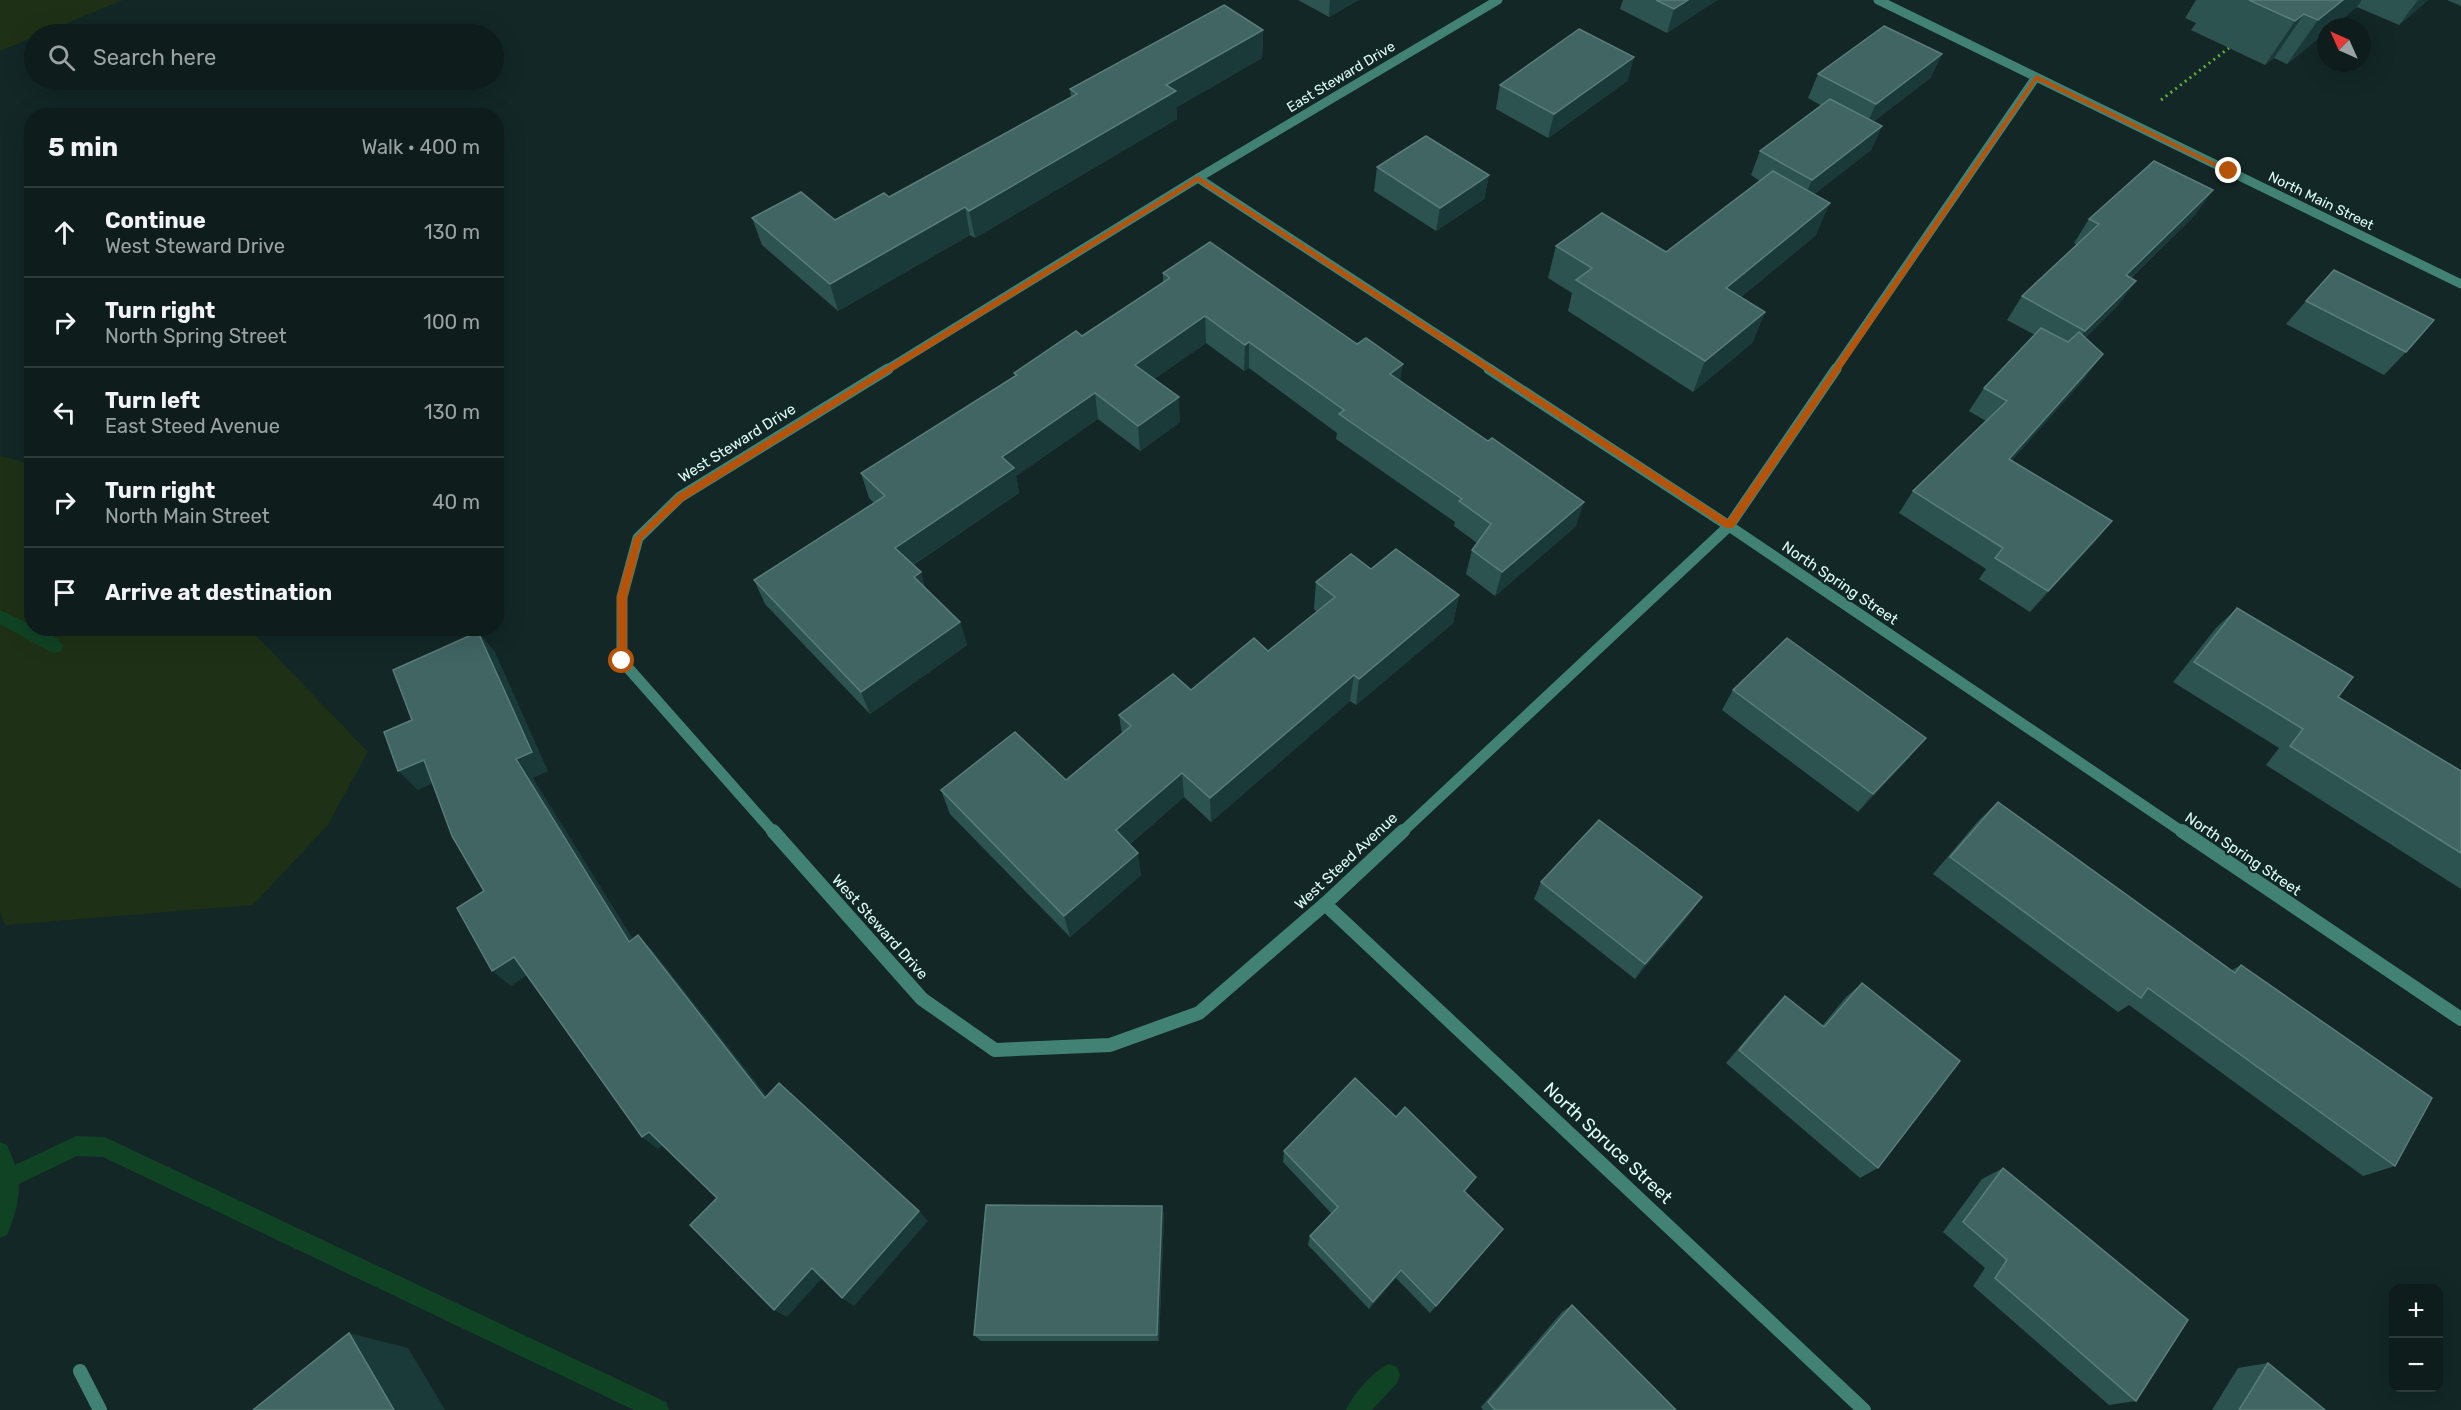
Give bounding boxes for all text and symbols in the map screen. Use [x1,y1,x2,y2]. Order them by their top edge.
north arrow [2317,18,2371,72]
search box [24,24,504,90]
street label: East Steward Drive [1284,38,1398,116]
icon: search [45,41,78,74]
text: Search here [93,44,216,71]
text: 5 min [48,132,118,163]
text: Walk · 400 m [361,135,480,159]
route end [2215,157,2241,183]
street label: North Main Street [2266,168,2377,234]
text: Continue [105,207,206,234]
icon: ahead [48,216,81,249]
text: 130 m [424,220,480,244]
text: West Steward Drive [105,234,285,258]
text: Turn right [105,297,215,324]
icon: right [48,306,81,339]
text: 100 m [423,310,480,334]
text: North Spring Street [105,324,286,348]
text: Turn left [105,387,200,414]
icon: left [48,396,81,429]
text: 130 m [424,400,480,424]
street label: West Steward Drive [675,400,799,486]
text: East Steed Avenue [105,414,280,438]
text: Turn right [105,477,215,504]
icon: right [48,486,81,519]
text: 40 m [432,490,480,514]
text: North Main Street [105,504,269,528]
street label: North Spring Street [1779,537,1902,629]
icon: arrive [48,576,81,609]
text: Arrive at destination [105,579,332,606]
route start [608,647,634,673]
street label: North Spring Street [2182,808,2305,900]
street label: West Steed Avenue [1291,809,1401,913]
street label: West Steward Drive [828,871,932,983]
street label: North Spruce Street [1539,1078,1677,1208]
map controls [2389,1284,2443,1392]
button: + [2389,1284,2443,1338]
button: − [2389,1338,2443,1392]

